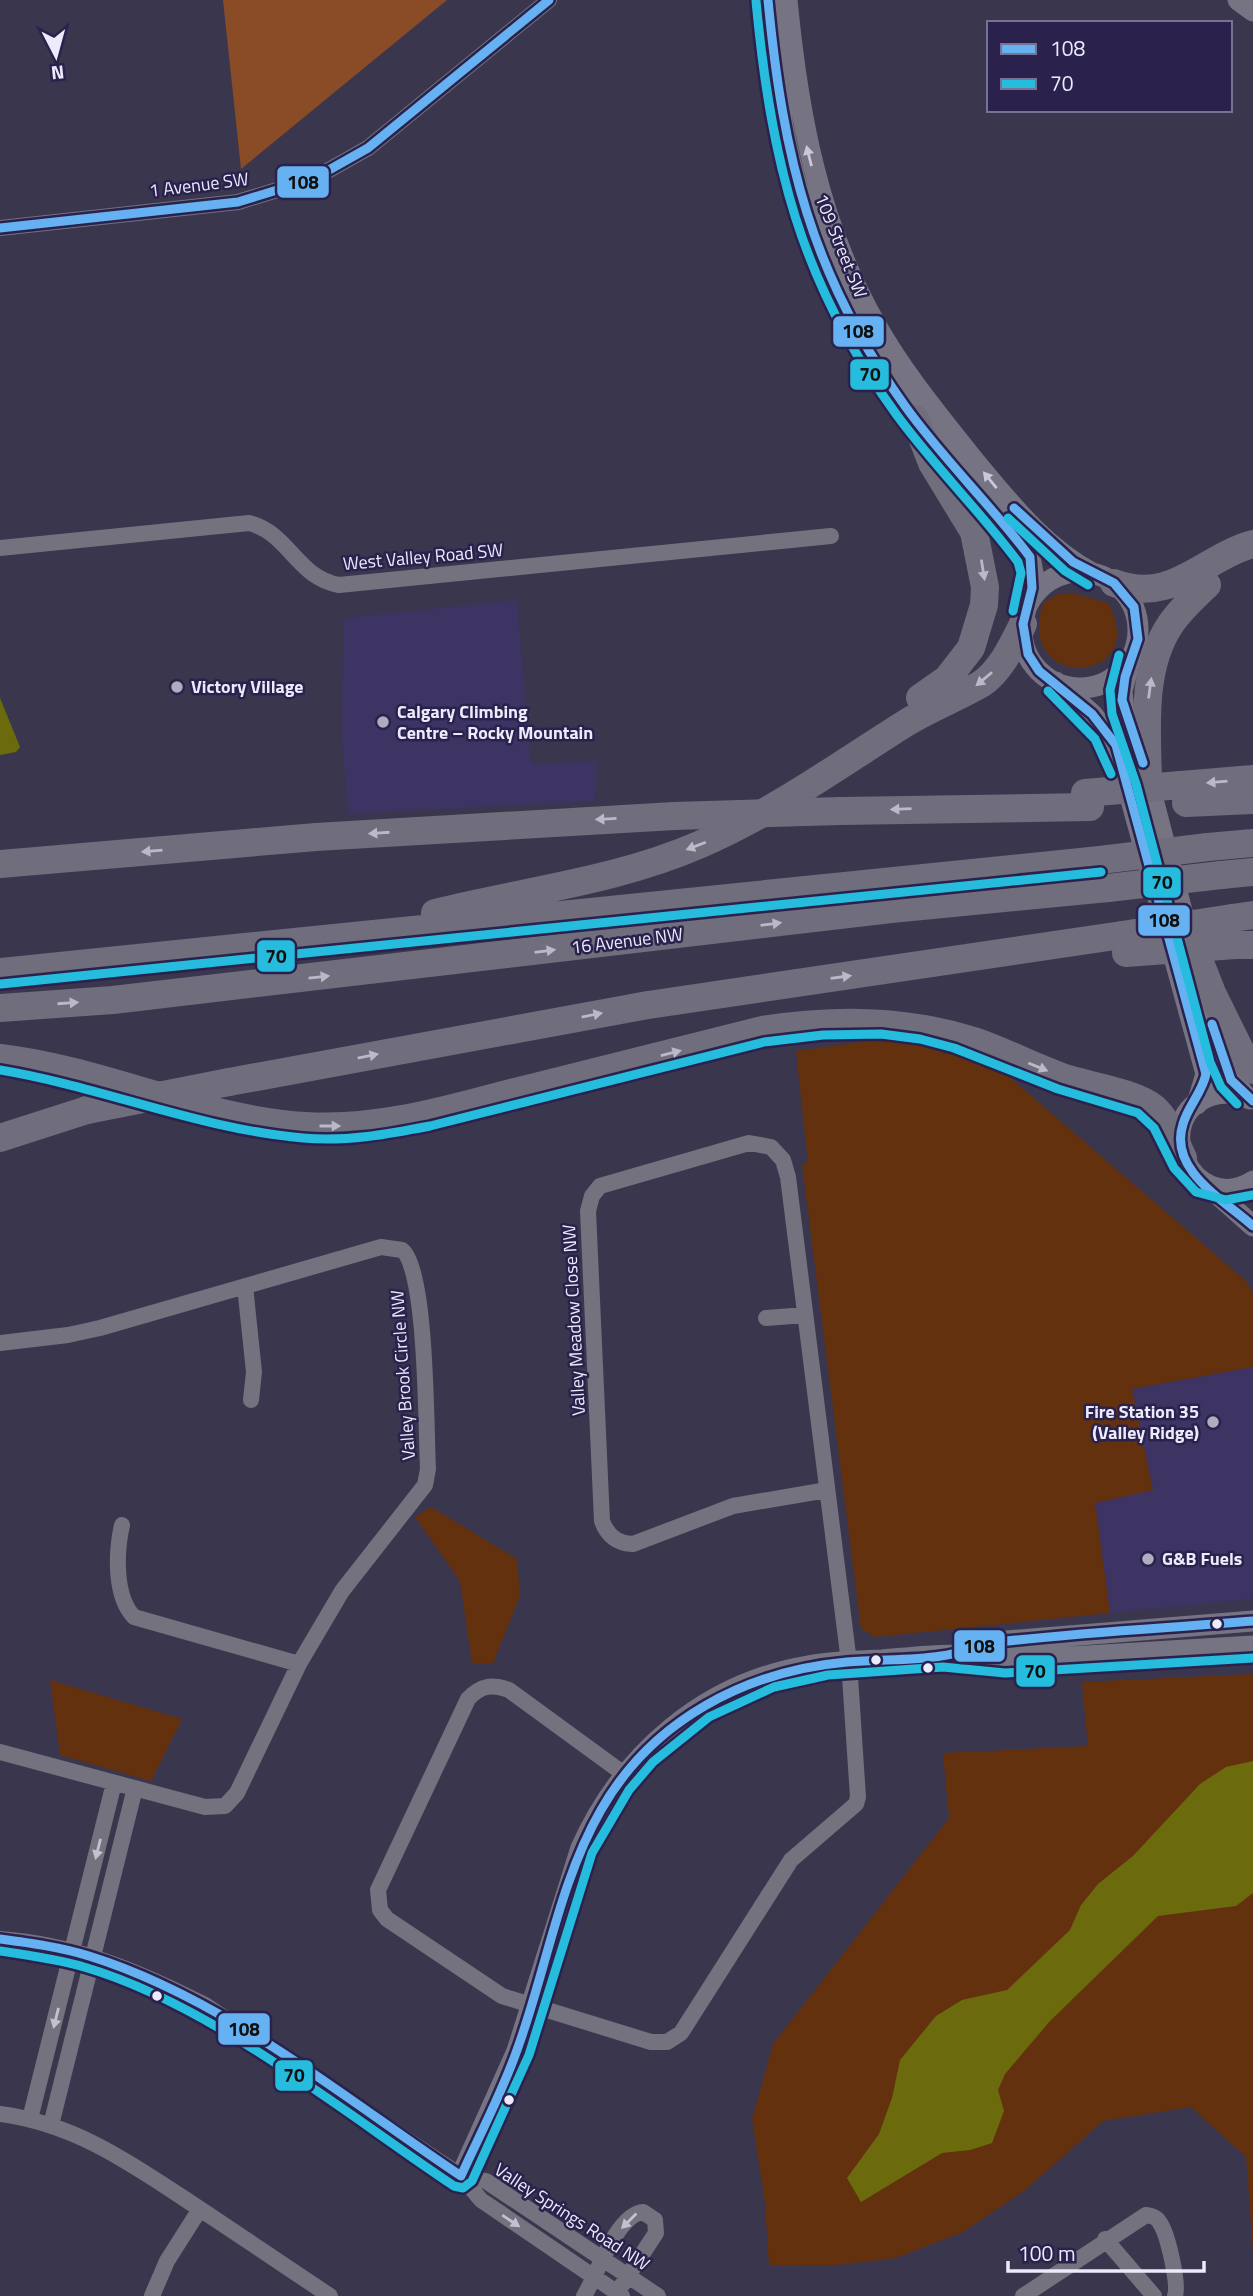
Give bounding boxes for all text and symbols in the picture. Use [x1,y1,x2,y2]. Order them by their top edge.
north arrow [21,21,91,91]
legend [987,21,1232,112]
text: 108 [1050,32,1086,64]
text: N [50,58,66,89]
text: 70 [1050,67,1074,99]
one-way arrow [803,145,814,167]
street label: 1 Avenue SW [148,165,250,204]
line badge: 108 [276,165,330,199]
text: 108 [287,167,319,196]
street label: 109 Street SW [808,190,875,302]
line badge: 108 [832,315,885,348]
text: 108 [842,316,874,345]
line badge: 70 [849,358,890,391]
text: 70 [859,359,881,388]
one-way arrow [983,471,998,488]
street label: West Valley Road SW [342,536,504,577]
one-way arrow [978,559,989,581]
one-way arrow [975,671,993,686]
place label: Victory Village [191,673,304,700]
one-way arrow [1145,677,1156,699]
marker: Victory Village [169,679,185,695]
place label: Calgary Climbing Centre – Rocky Mountain [397,698,593,746]
marker: Calgary Climbing Centre – Rocky Mountain [375,714,391,730]
one-way arrow [1206,777,1228,788]
one-way arrow [889,803,911,815]
one-way arrow [595,814,617,825]
one-way arrow [368,828,390,839]
one-way arrow [686,840,707,851]
one-way arrow [141,846,163,857]
line badge: 70 [1142,866,1182,899]
text: 70 [1151,867,1173,896]
line badge: 108 [1137,904,1191,937]
text: 108 [1148,905,1180,934]
one-way arrow [760,918,782,929]
street label: 16 Avenue NW [569,920,684,961]
line badge: 70 [256,939,296,973]
text: 70 [265,941,287,970]
one-way arrow [534,946,556,957]
one-way arrow [308,971,330,982]
one-way arrow [830,972,852,983]
one-way arrow [57,997,79,1008]
one-way arrow [581,1009,603,1020]
one-way arrow [661,1047,682,1057]
one-way arrow [357,1051,379,1062]
one-way arrow [1028,1062,1049,1073]
one-way arrow [319,1120,341,1132]
street label: Valley Meadow Close NW [555,1224,592,1416]
street label: Valley Brook Circle NW [383,1289,422,1461]
place label: Fire Station 35 (Valley Ridge) [1085,1398,1199,1446]
marker: Fire Station 35 (Valley Ridge) [1205,1414,1221,1430]
place label: G&B Fuels [1162,1545,1242,1572]
marker: G&B Fuels [1140,1551,1156,1567]
unlabelled marker [1210,1617,1224,1631]
line badge: 108 [953,1629,1006,1663]
text: 108 [963,1631,995,1660]
unlabelled marker [869,1653,883,1667]
line badge: 70 [1015,1654,1056,1688]
text: 70 [1024,1656,1046,1685]
unlabelled marker [921,1661,935,1675]
one-way arrow [92,1838,103,1860]
unlabelled marker [150,1989,164,2003]
one-way arrow [50,2007,61,2029]
line badge: 108 [217,2012,271,2046]
text: 108 [228,2014,260,2043]
line badge: 70 [274,2059,314,2092]
text: 70 [283,2060,305,2089]
unlabelled marker [502,2093,516,2107]
street label: Valley Springs Road NW [489,2156,655,2277]
one-way arrow [621,2213,637,2229]
one-way arrow [502,2214,520,2228]
scale bar [1008,2230,1204,2274]
text: 100 m [1018,2237,1075,2269]

